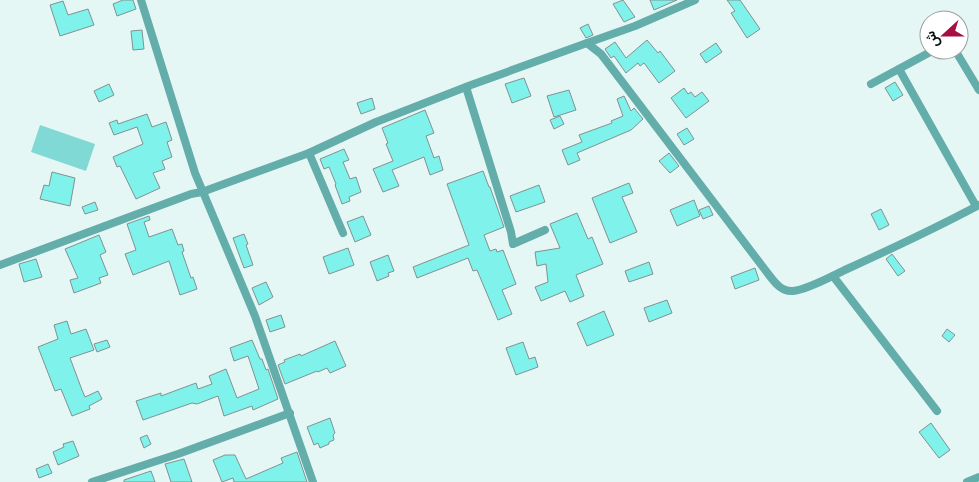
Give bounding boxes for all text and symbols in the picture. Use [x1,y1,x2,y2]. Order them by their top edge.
north arrow [919,10,969,60]
text: ش [919,28,943,51]

